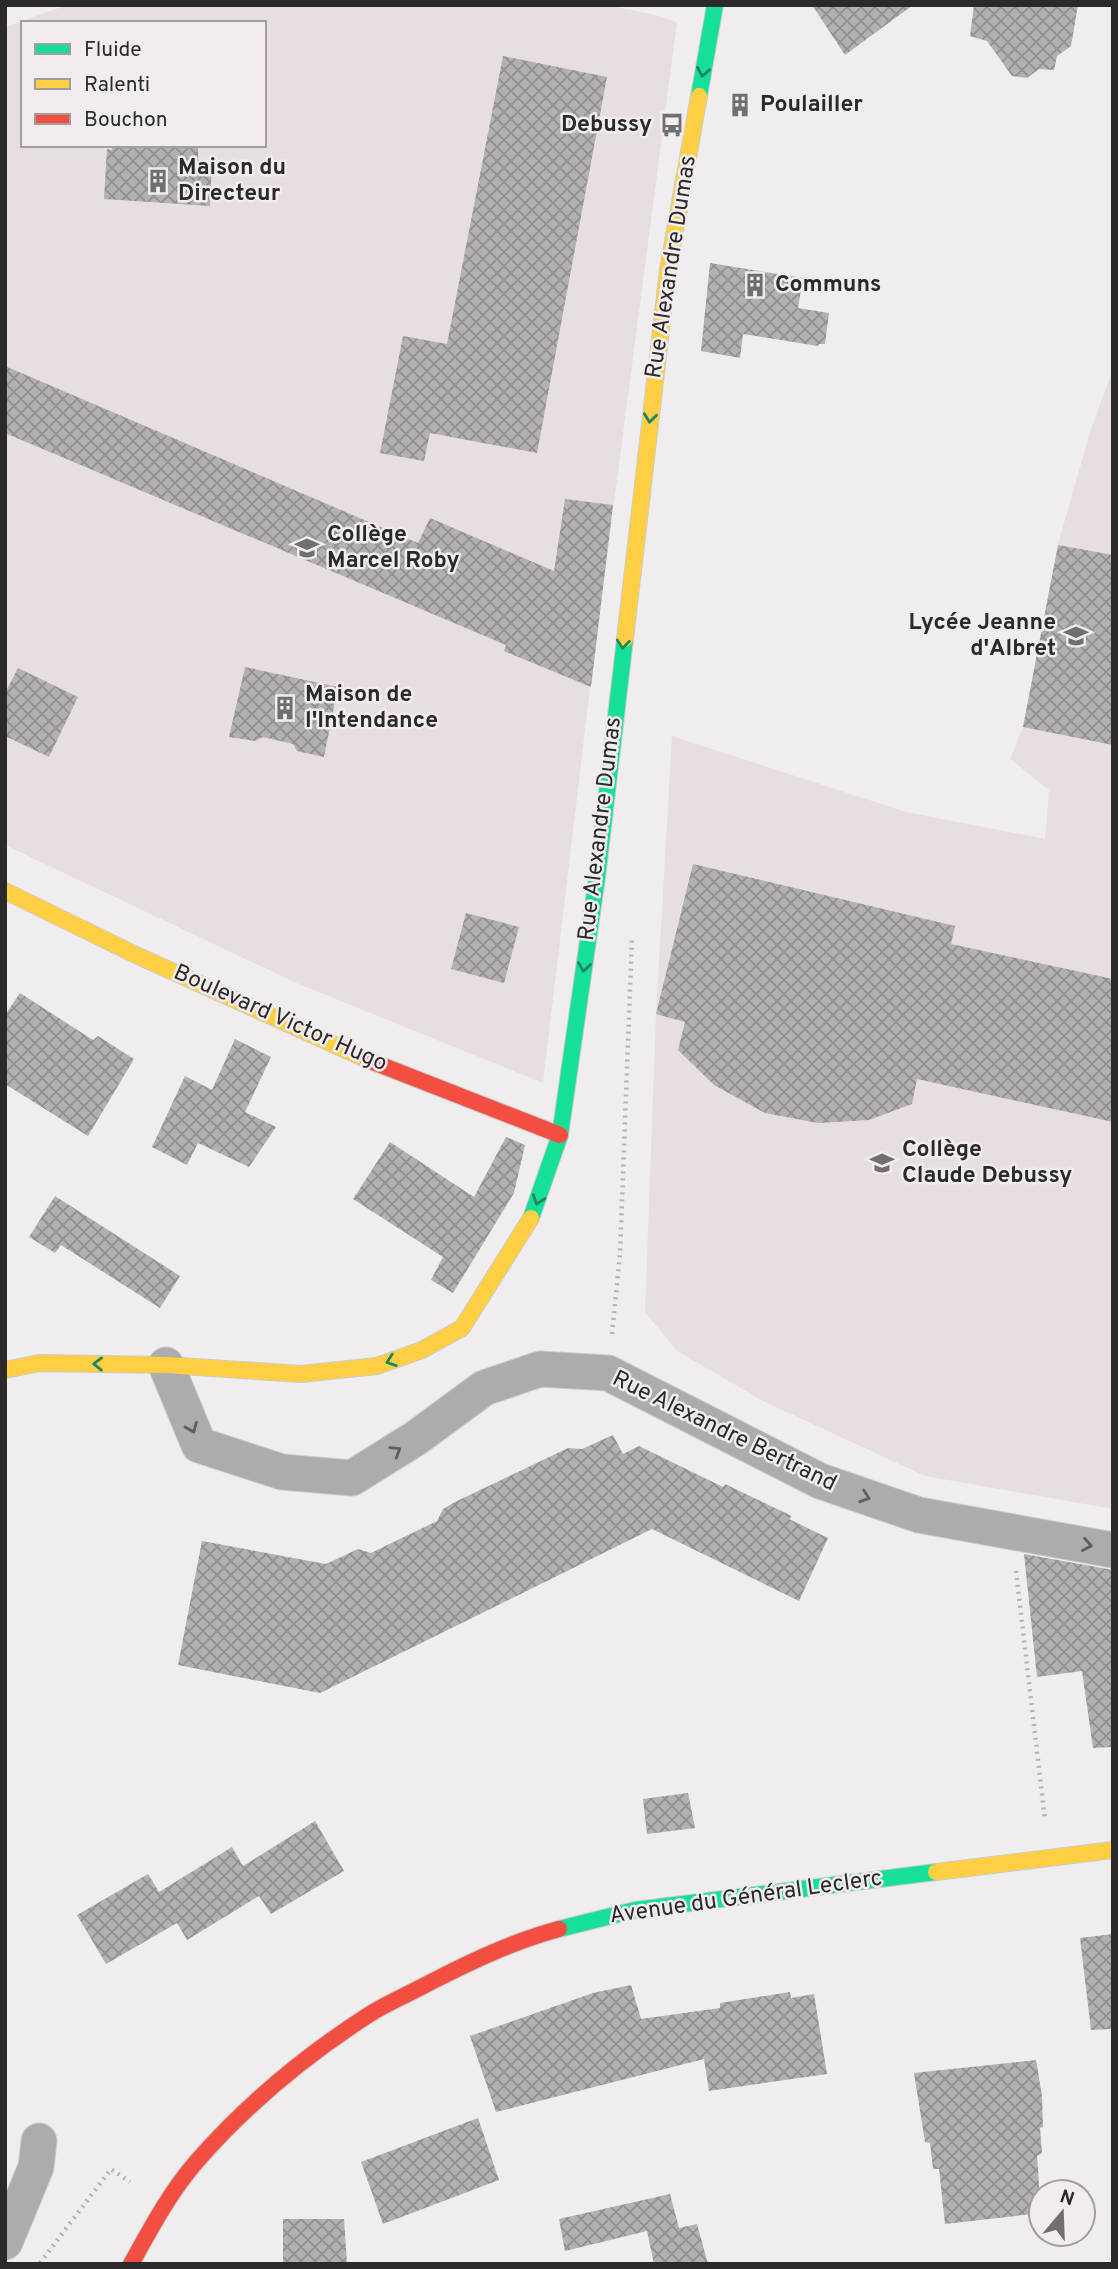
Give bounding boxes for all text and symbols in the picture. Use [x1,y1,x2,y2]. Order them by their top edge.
legend [21,21,266,147]
text: Fluide [84,37,142,64]
one-way arrow [696,67,711,78]
text: Ralenti [84,72,150,99]
building icon: Poulailler [726,91,754,119]
place label: Poulailler [760,91,863,120]
text: Bouchon [84,107,167,134]
place label: Debussy [561,111,652,140]
bus stop icon: Debussy [658,111,686,139]
street label: Rue Alexandre Dumas [640,153,704,381]
place label: Maison du Directeur [178,154,286,209]
building icon: Maison du Directeur [144,167,172,195]
building icon: Communs [741,271,769,299]
place label: Communs [775,271,881,300]
one-way arrow [642,412,657,424]
place label: Collège Marcel Roby [327,521,459,576]
school or university icon: Collège Marcel Roby [293,534,321,562]
place label: Lycée Jeanne d'Albret [909,609,1056,664]
school or university icon: Lycée Jeanne d'Albret [1062,622,1090,650]
one-way arrow [616,639,631,650]
place label: Maison de l'Intendance [305,681,438,736]
building icon: Maison de l'Intendance [271,694,299,722]
street label: Rue Alexandre Dumas [573,715,629,943]
street label: Boulevard Victor Hugo [169,959,391,1079]
one-way arrow [577,961,592,973]
place label: Collège Claude Debussy [902,1136,1072,1191]
school or university icon: Collège Claude Debussy [868,1149,896,1177]
one-way arrow [532,1193,546,1206]
one-way arrow [386,1353,398,1367]
one-way arrow [92,1356,102,1372]
street label: Rue Alexandre Bertrand [607,1365,841,1499]
one-way arrow [183,1421,197,1433]
one-way arrow [388,1446,401,1459]
one-way arrow [858,1489,871,1503]
one-way arrow [1081,1537,1093,1552]
street label: Avenue du Général Leclerc [608,1864,884,1932]
north arrow [1027,2178,1097,2248]
text: N [1057,2185,1077,2212]

